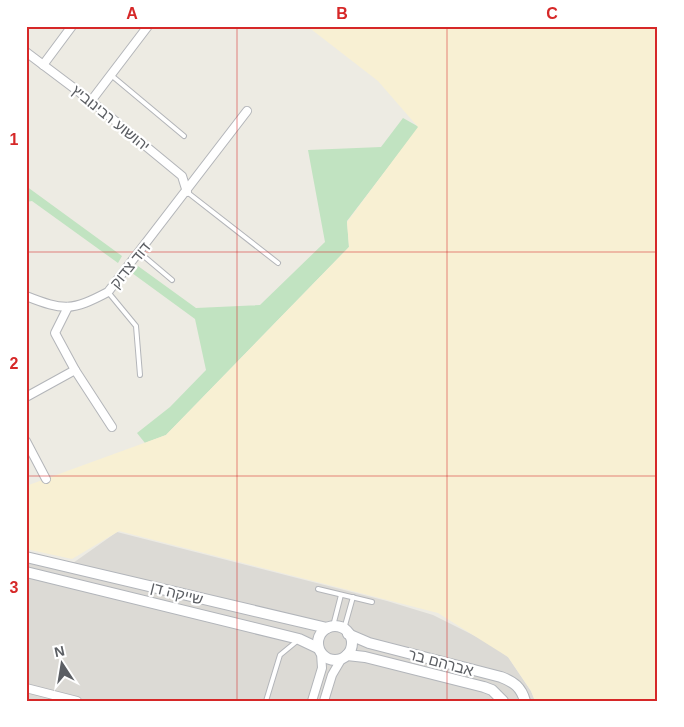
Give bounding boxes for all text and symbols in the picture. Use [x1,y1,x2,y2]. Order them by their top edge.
text: A [126,5,138,22]
text: B [336,5,348,22]
text: C [546,5,558,22]
street label: יהושוע רבינוביץ [69,81,153,155]
text: 1 [10,131,19,148]
street label: דוד צדוק [106,239,154,291]
text: 2 [10,355,19,372]
street label: שייקה דן [149,578,205,608]
text: 3 [10,579,19,596]
north arrow [38,640,88,690]
text: N [53,642,66,660]
street label: אברהם בר [407,645,476,679]

